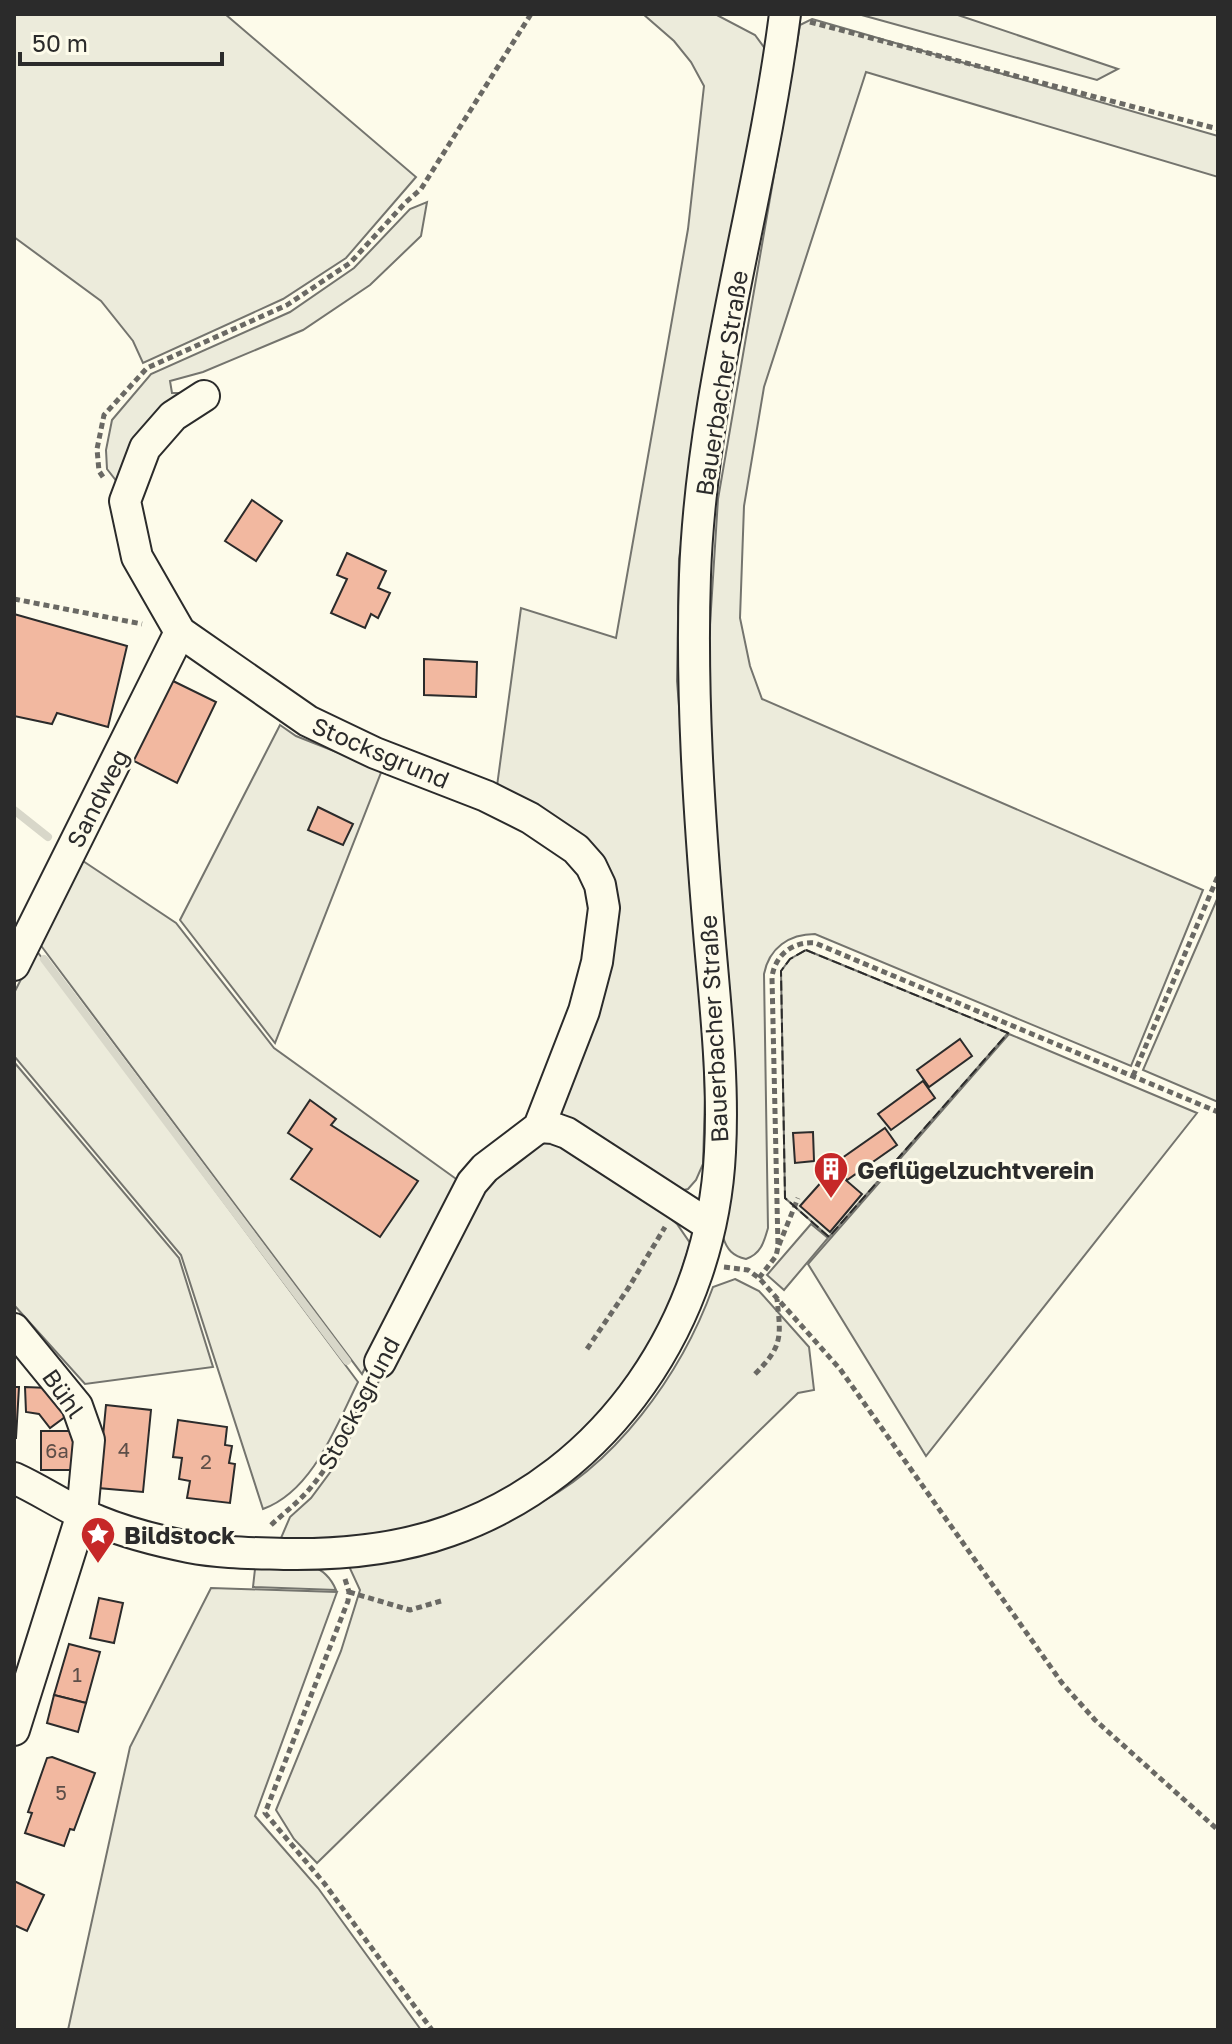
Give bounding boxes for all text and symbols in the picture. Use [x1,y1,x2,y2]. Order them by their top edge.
scale bar [20,16,222,66]
text: 50 m [32,28,88,57]
street label: Bauerbacher Straße [689,268,753,498]
street label: Stocksgrund [308,710,454,794]
street label: Sandweg [60,744,134,852]
street label: Bauerbacher Straße [693,914,733,1144]
building icon: Geflügelzuchtverein [812,1150,850,1200]
place label: Geflügelzuchtverein [857,1155,1094,1184]
street label: Stocksgrund [311,1332,405,1474]
street label: Bühl [37,1363,91,1423]
house number: 4 [118,1437,130,1461]
house number: 6a [45,1438,69,1462]
house number: 2 [200,1449,212,1473]
place icon: Bildstock [79,1515,117,1565]
place label: Bildstock [124,1520,235,1549]
house number: 1 [72,1662,82,1686]
house number: 5 [55,1780,67,1804]

